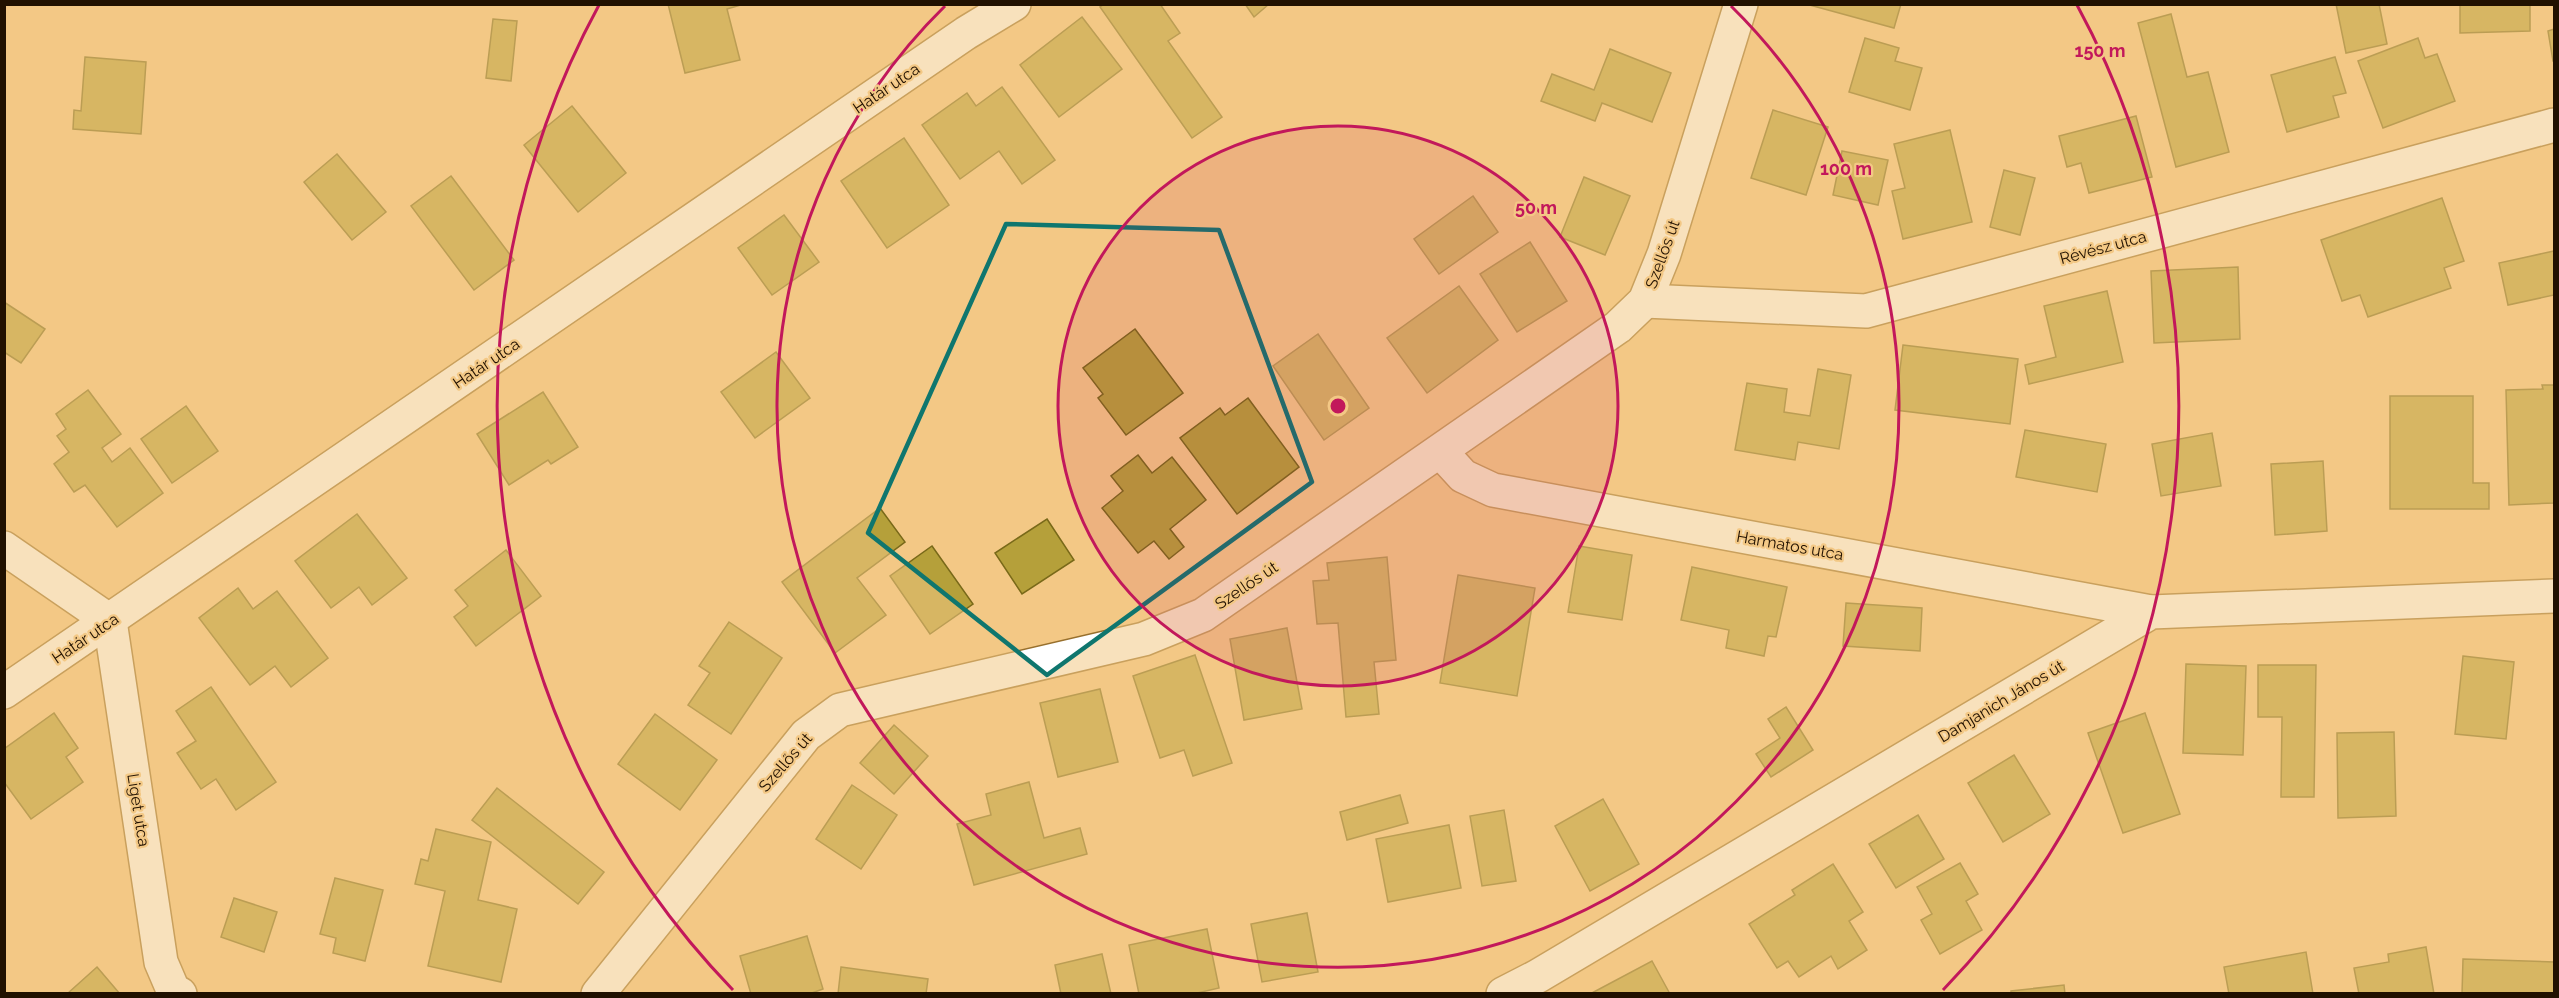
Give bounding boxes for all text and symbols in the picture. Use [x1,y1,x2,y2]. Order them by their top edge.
text: 150 m [2075,40,2126,61]
street label: Határ utca [849,59,923,118]
text: 100 m [1820,158,1872,179]
text: 50 m [1515,197,1557,218]
street label: Szellős út [1641,217,1684,291]
street label: Révész utca [2058,227,2149,268]
street label: Határ utca [449,334,523,393]
centre of rings [1328,396,1348,416]
street label: Harmatos utca [1735,527,1845,564]
street label: Szellős út [1211,557,1282,613]
street label: Határ utca [48,609,122,668]
street label: Damjanich János út [1935,656,2068,747]
street label: Szellős út [755,729,816,796]
street label: Liget utca [123,772,154,848]

